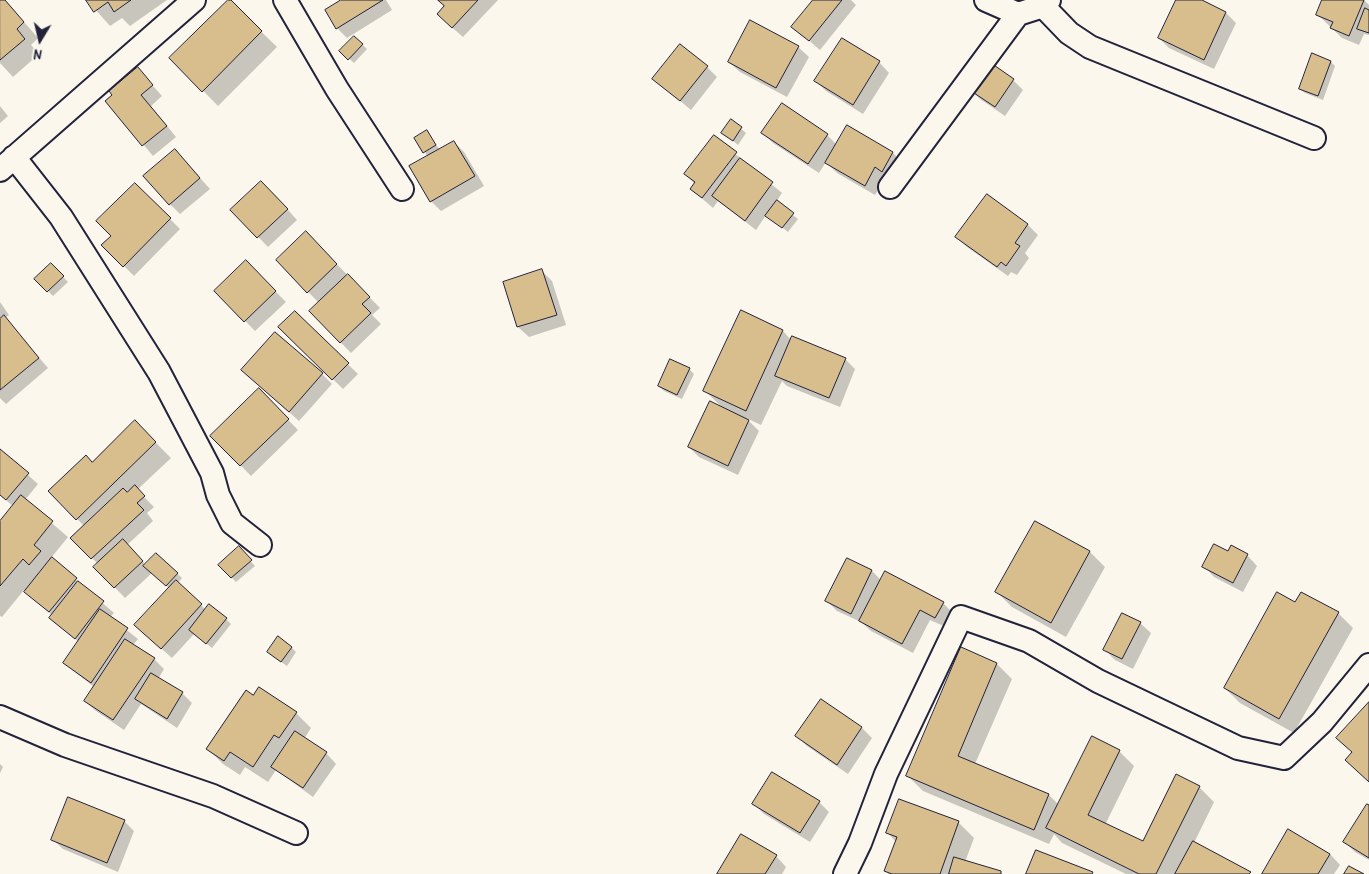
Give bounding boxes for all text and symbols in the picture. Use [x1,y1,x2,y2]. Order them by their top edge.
north arrow [15,15,65,65]
text: N [32,45,43,65]

